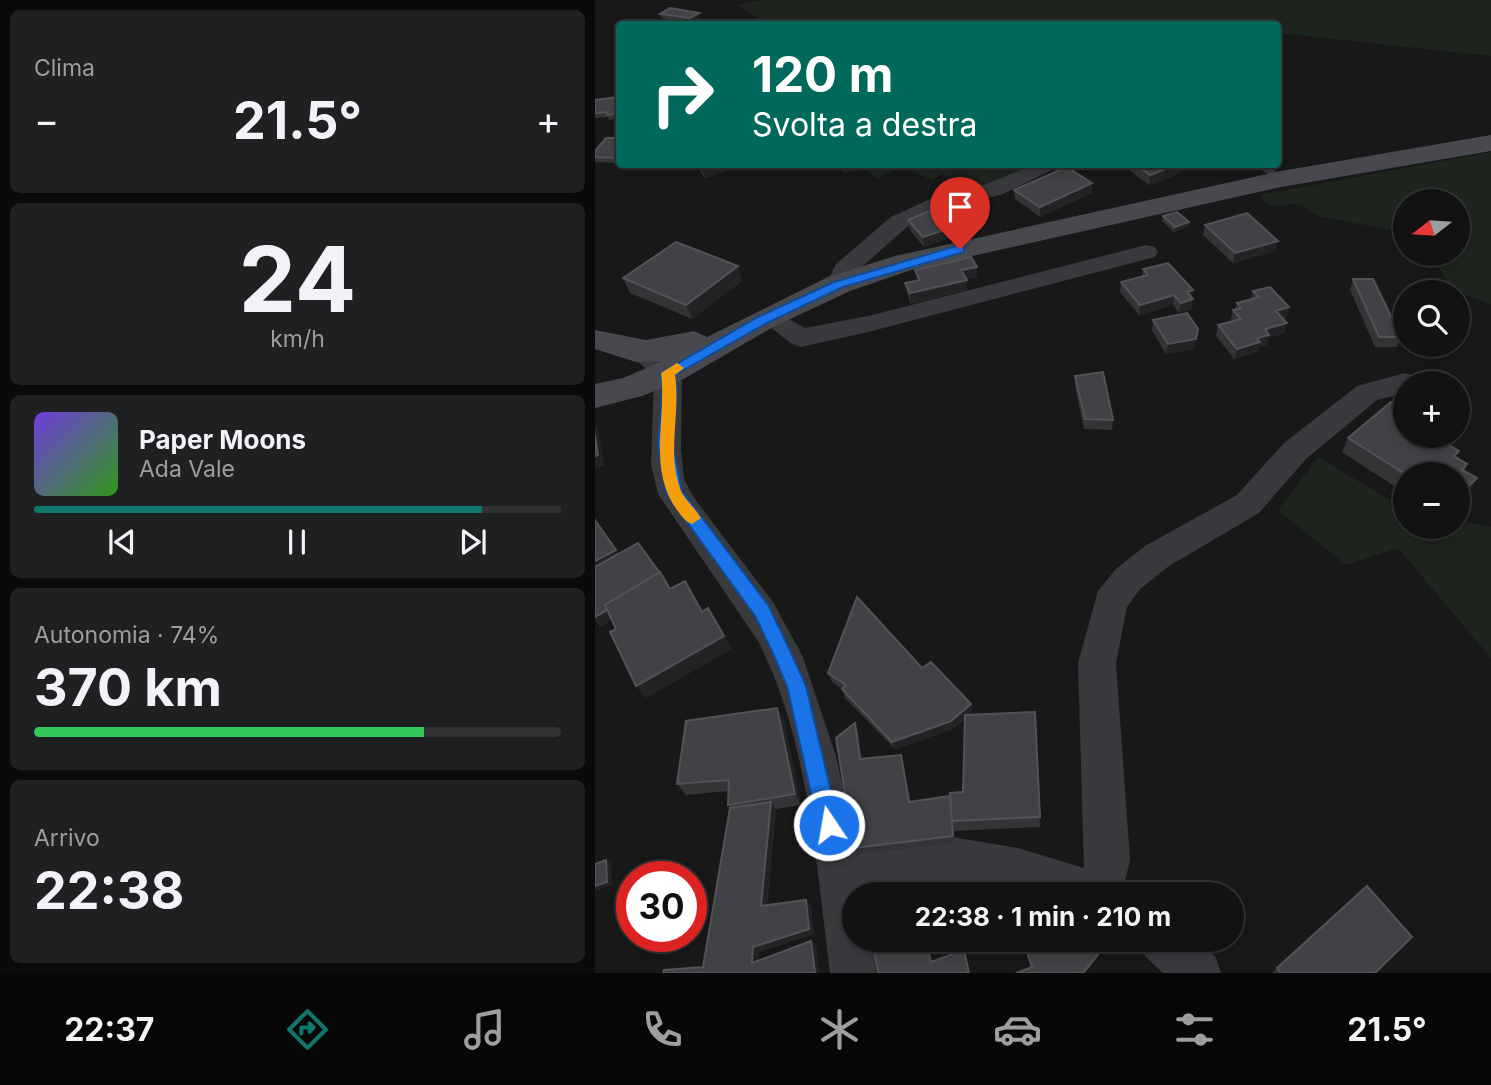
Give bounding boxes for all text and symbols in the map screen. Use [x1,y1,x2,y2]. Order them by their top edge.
text: 120 m [752,45,893,104]
icon: right [637,49,728,140]
text: Clima [34,54,95,82]
text: 21.5° [233,89,362,152]
text: − [34,97,59,143]
text: + [536,97,561,143]
text: Svolta a destra [752,105,977,144]
pin [930,177,990,249]
icon: arrive [941,188,979,226]
north arrow [1393,189,1470,266]
map controls [1393,189,1470,539]
text: 24 [239,224,356,334]
button: search [1393,280,1470,357]
text: km/h [270,325,325,353]
button: + [1393,371,1470,448]
text: Paper Moons [139,424,306,455]
text: Ada Vale [139,455,235,483]
button: − [1393,462,1470,539]
icon: previous [103,523,141,561]
icon: pause [278,523,316,561]
icon: next [454,523,492,561]
text: Autonomia · 74% [34,621,219,649]
text: 370 km [34,656,222,719]
position arrow [792,788,866,862]
text: Arrivo [34,824,100,852]
text: 22:38 [34,859,184,922]
speed limit sign: 30 [616,861,707,952]
text: 22:38 · 1 min · 210 m [915,901,1171,932]
icon: directions [283,1005,332,1054]
icon: music [460,1005,509,1054]
icon: phone [638,1005,687,1054]
icon: climate [815,1005,864,1054]
icon: car [993,1005,1042,1054]
icon: filters [1170,1005,1219,1054]
text: 22:37 [64,1010,154,1049]
text: 21.5° [1347,1010,1427,1049]

